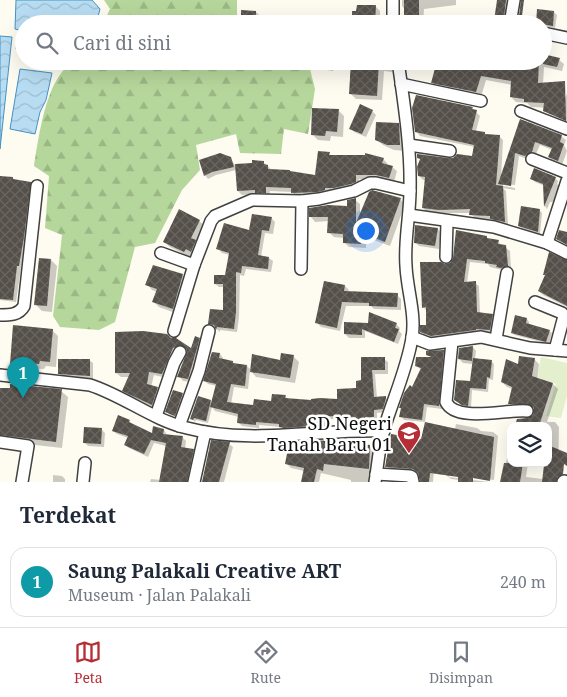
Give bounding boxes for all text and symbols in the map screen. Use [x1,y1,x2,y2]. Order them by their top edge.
search box [15,15,552,70]
icon: search [33,29,61,57]
text: Cari di sini [73,30,171,56]
your location [353,218,379,244]
pin: 1 [7,357,39,398]
place label: SD Negeri Tanah Baru 01 [267,411,392,456]
school or university icon: SD Negeri Tanah Baru 01 [396,420,422,454]
map controls [507,422,552,467]
button: layers [507,422,552,467]
text: Terdekat [20,501,116,529]
text: Saung Palakali Creative ART [68,558,341,584]
text: 1 [32,571,42,593]
text: 240 m [500,571,546,593]
text: Museum · Jalan Palakali [68,584,251,606]
tab: Peta [74,638,103,687]
tab: Rute [251,638,281,687]
tab: Disimpan [429,638,493,687]

